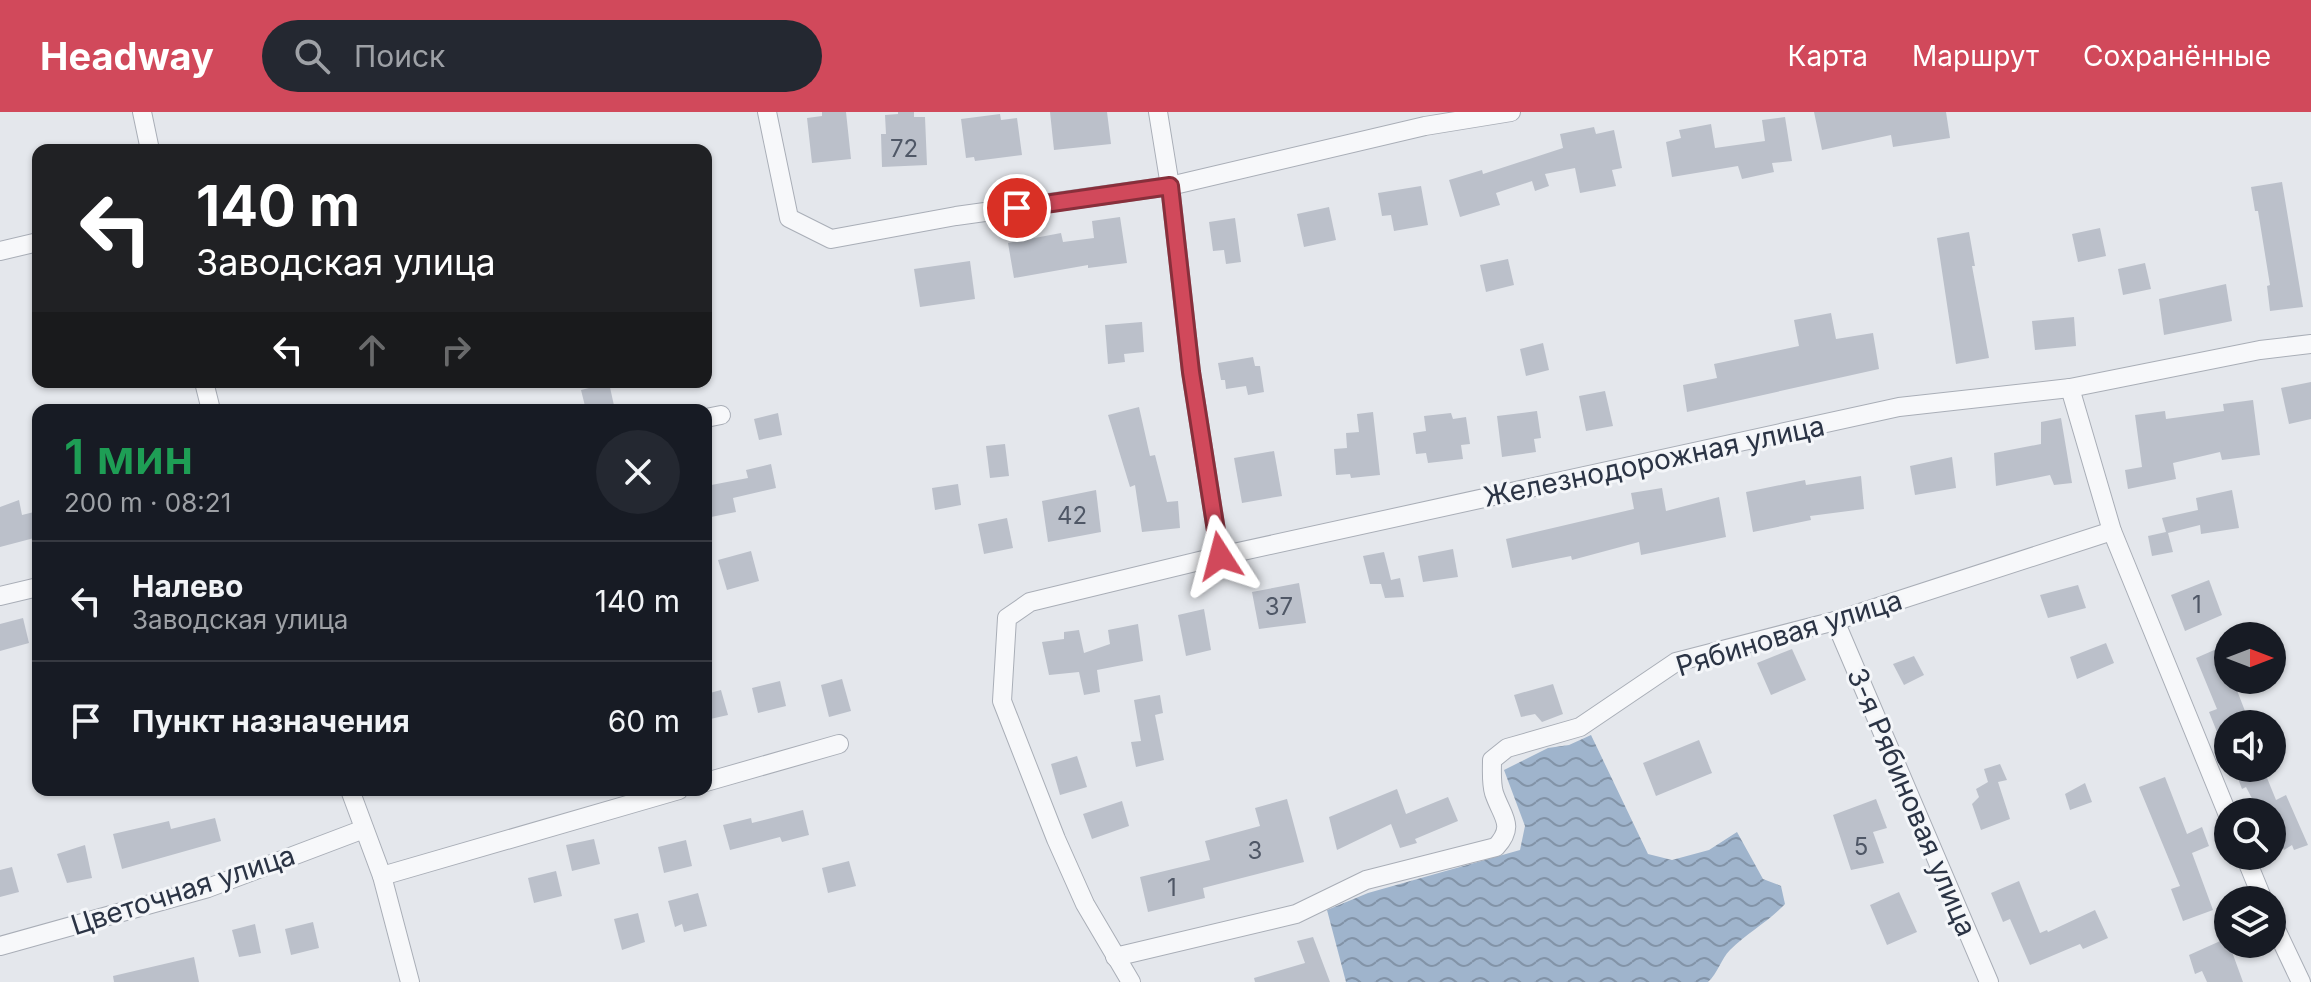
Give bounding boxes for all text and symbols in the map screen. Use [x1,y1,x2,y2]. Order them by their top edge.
search box [262,20,822,92]
text: Headway [40,33,214,79]
icon: search [290,34,334,78]
text: Поиск [354,38,445,74]
text: Карта [1788,39,1868,73]
text: Маршрут [1912,39,2039,73]
text: Сохранённые [2083,39,2271,73]
house number: 72 [890,134,918,163]
text: 140 m [196,172,360,240]
pin [983,174,1051,242]
icon: left [64,176,168,280]
icon: arrive [995,186,1039,230]
text: Заводская улица [196,240,496,284]
icon: left [266,328,310,372]
icon: ahead [350,328,394,372]
icon: right [434,328,478,372]
street label: Железнодорожная улица [1480,408,1828,514]
text: 1 мин [64,427,193,486]
button: close [596,430,680,514]
text: 200 m · 08:21 [64,487,231,518]
house number: 42 [1057,501,1087,530]
position arrow [1178,514,1262,598]
text: Налево [132,568,244,604]
icon: left [64,579,108,623]
street label: Рябиновая улица [1672,582,1906,684]
text: 140 m [595,583,680,619]
house number: 1 [2192,590,2202,619]
house number: 37 [1265,592,1293,621]
text: Заводская улица [132,604,348,635]
north arrow [2214,622,2286,694]
map controls [2214,622,2286,958]
street label: 3-я Рябиновая улица [1840,663,1984,941]
icon: arrive [64,699,108,743]
text: Пункт назначения [132,703,410,739]
text: 60 m [608,703,680,739]
button: sound [2214,710,2286,782]
button: search [2214,798,2286,870]
house number: 5 [1854,832,1868,861]
house number: 3 [1248,836,1262,865]
street label: Цветочная улица [67,838,299,942]
house number: 1 [1167,873,1177,902]
button: layers [2214,886,2286,958]

